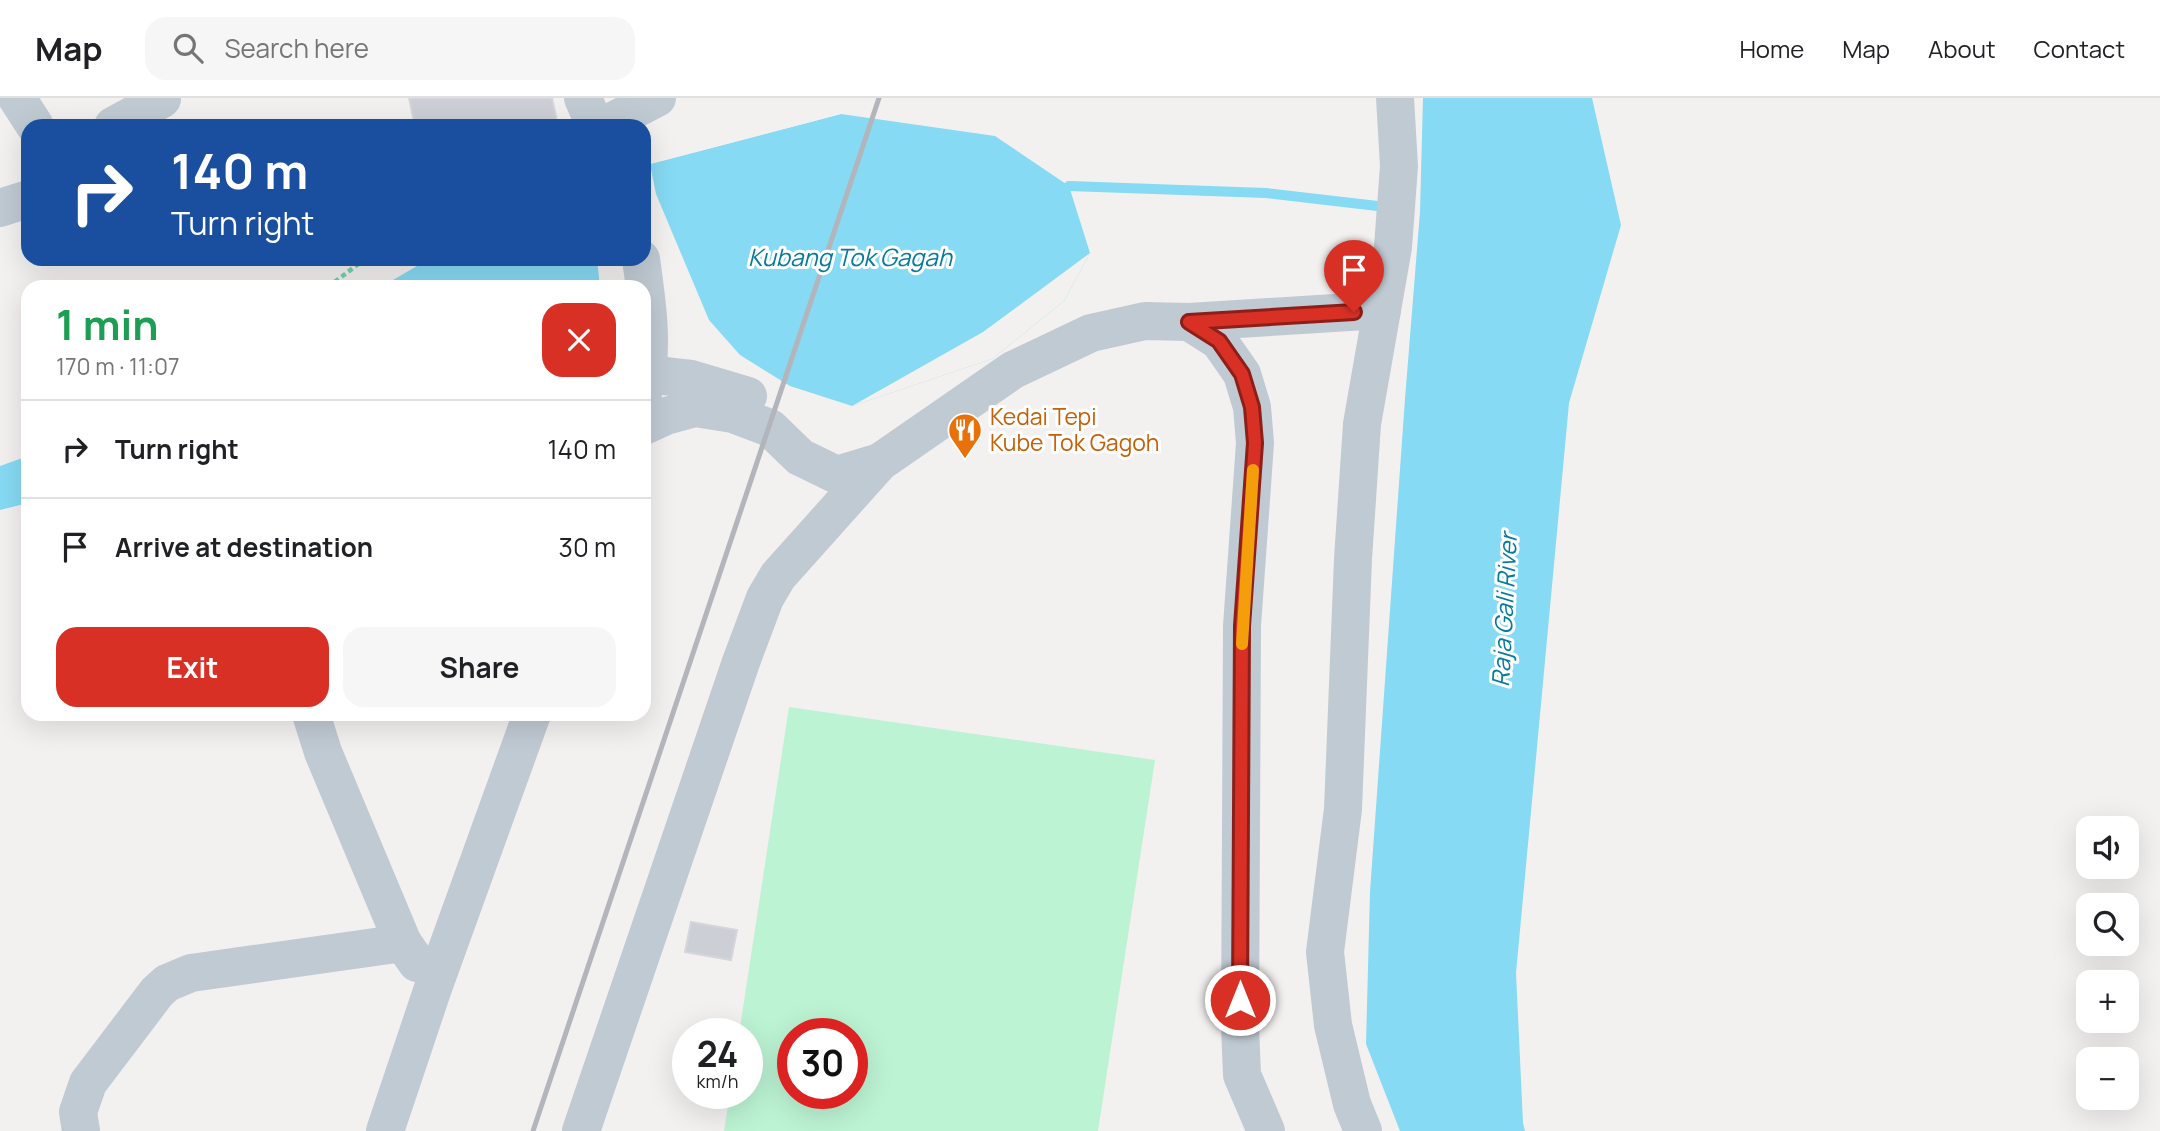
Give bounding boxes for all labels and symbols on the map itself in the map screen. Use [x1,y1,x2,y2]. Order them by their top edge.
water label: Kubang Tok Gagah [748,240,953,273]
pin [1324,240,1384,312]
place label: Kedai Tepi Kube Tok Gagoh [990,400,1160,458]
restaurant icon: Kedai Tepi Kube Tok Gagoh [946,411,984,460]
water label: Raja Gali River [1483,529,1524,688]
position arrow [1203,963,1277,1037]
speed limit sign: 30 [777,1018,868,1109]

